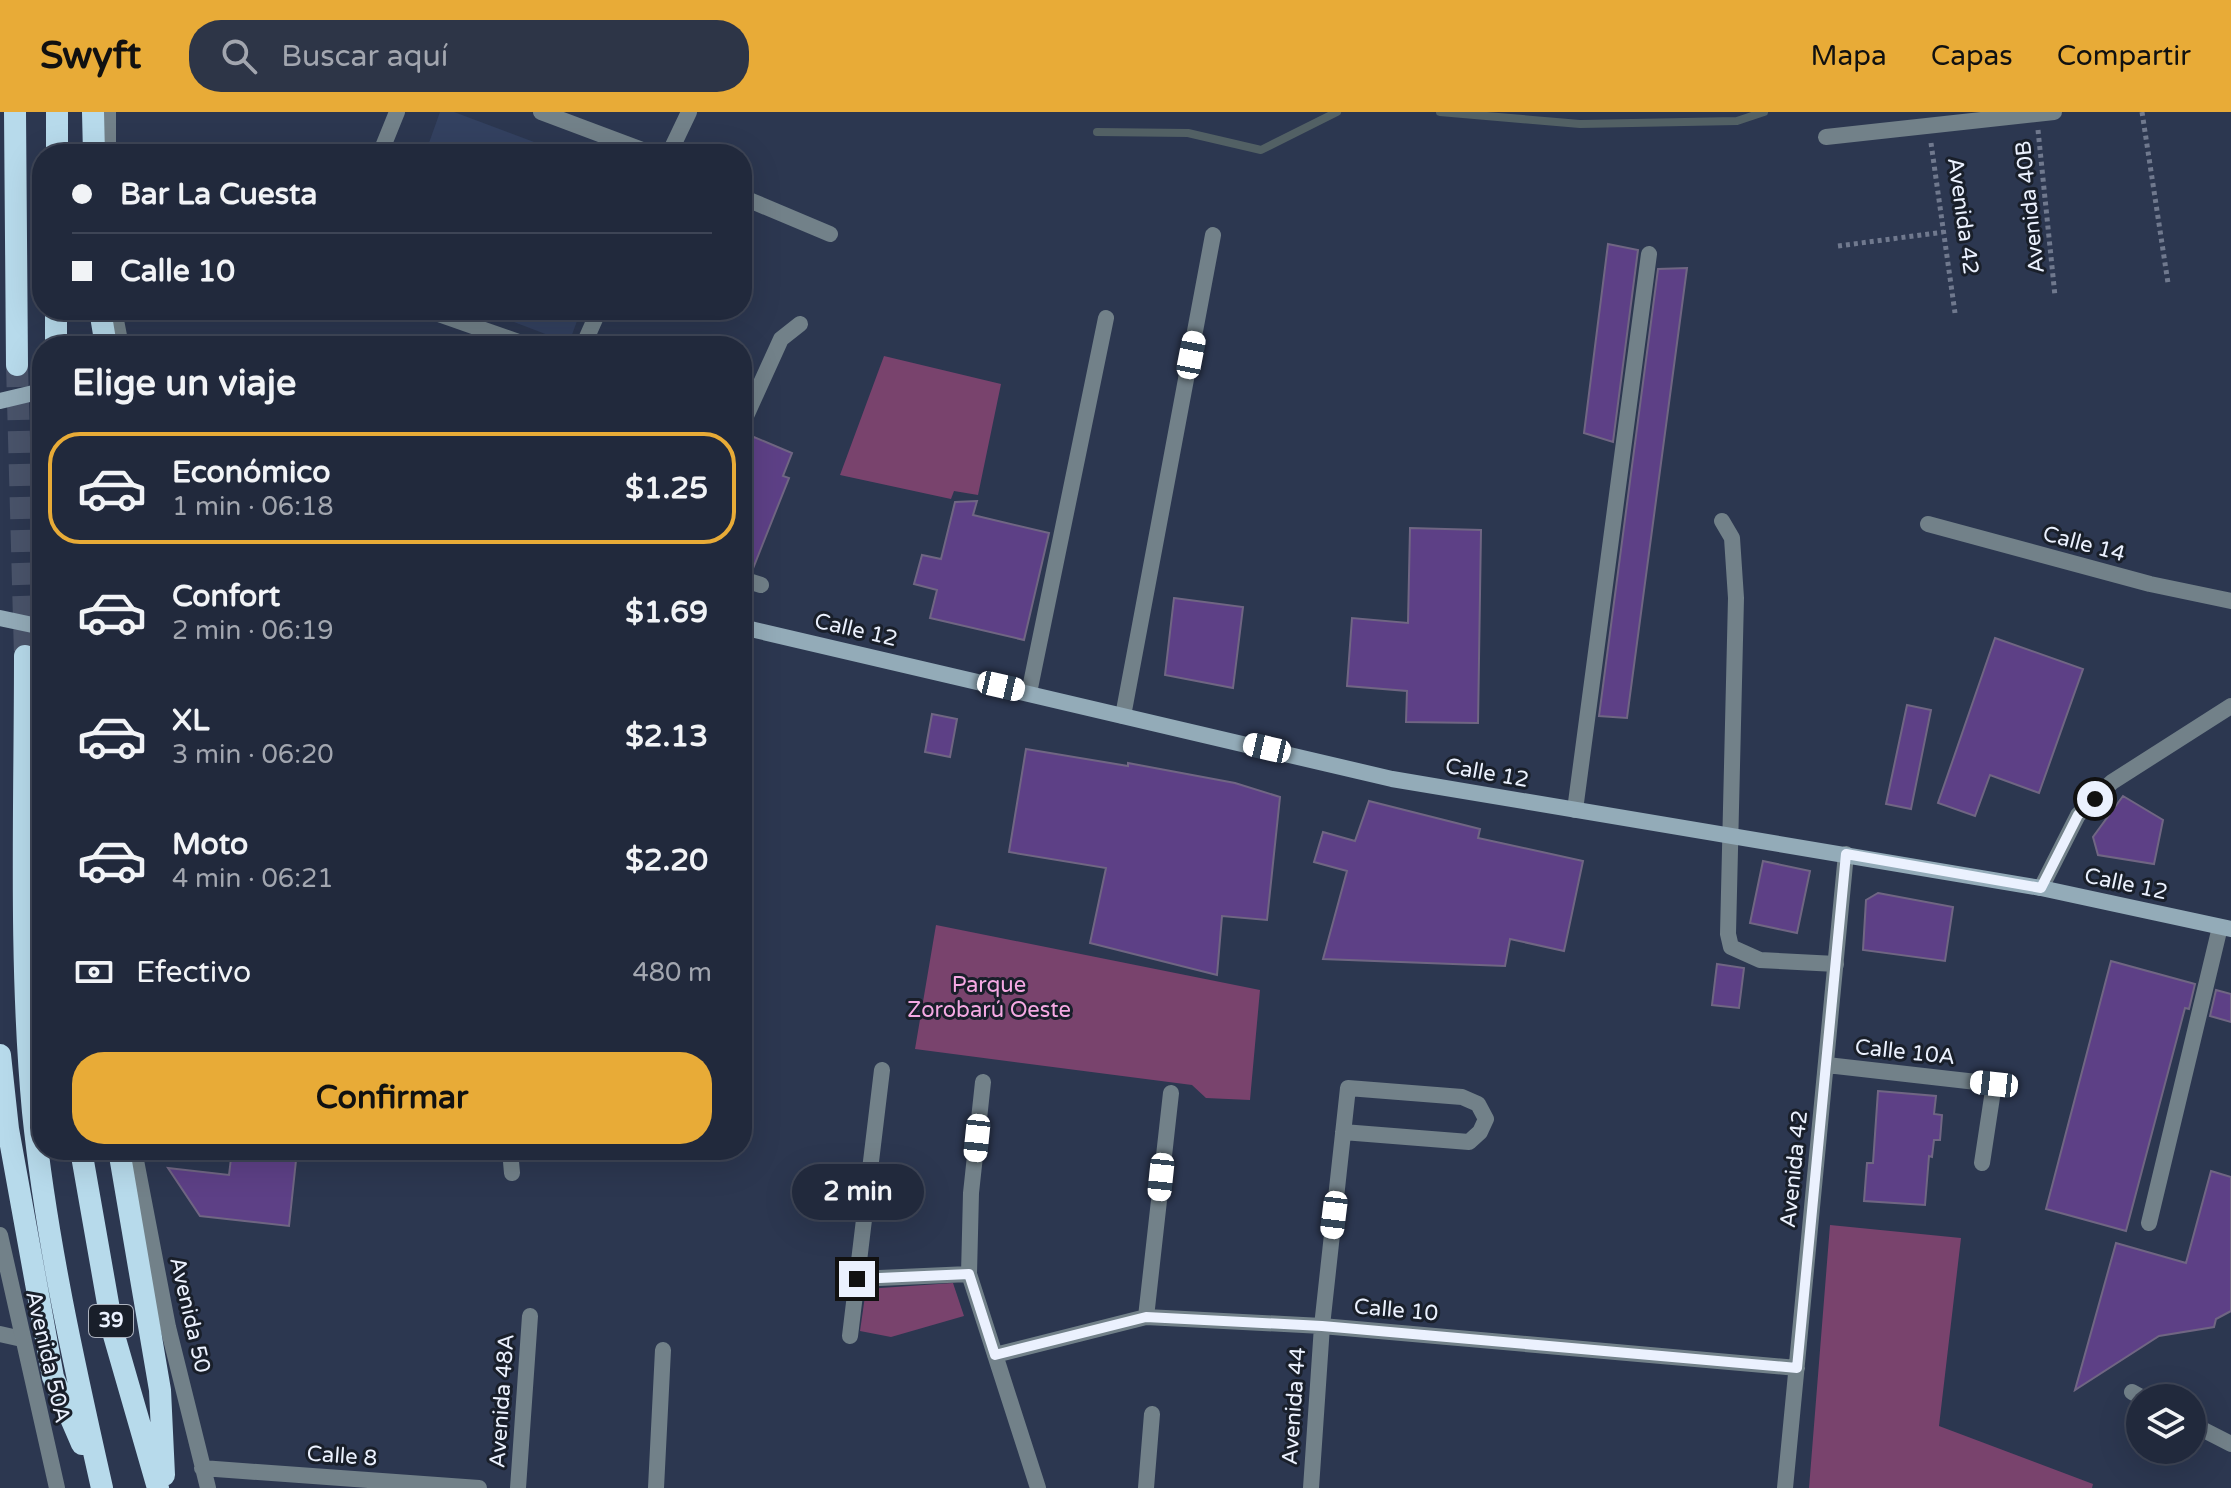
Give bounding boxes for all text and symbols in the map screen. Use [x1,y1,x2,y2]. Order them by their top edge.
search box [189,20,749,92]
text: Swyft [40,33,141,79]
icon: search [217,34,261,78]
text: Buscar aquí [281,38,448,75]
text: Mapa [1810,39,1887,73]
text: Capas [1931,39,2013,73]
text: Compartir [2057,39,2191,73]
street label: Avenida 40B [2010,139,2050,275]
street label: Avenida 42 [1942,156,1984,276]
text: Bar La Cuesta [120,176,317,213]
text: Calle 10 [120,253,235,290]
car [1175,329,1207,381]
text: Elige un viaje [72,362,296,405]
icon: car [76,452,148,524]
text: Económico [172,454,330,491]
text: $1.25 [625,470,708,507]
text: 1 min · 06:18 [172,491,334,522]
street label: Calle 14 [2040,521,2128,568]
icon: car [76,576,148,648]
text: Confort [172,578,280,615]
text: $1.69 [625,594,708,631]
street label: Calle 12 [812,608,900,652]
text: 2 min · 06:19 [172,615,334,646]
car [975,669,1027,703]
icon: car [76,700,148,772]
text: XL [172,702,209,739]
text: $2.13 [625,718,708,755]
car [1241,731,1293,765]
text: 3 min · 06:20 [172,739,334,770]
street label: Calle 12 [1443,753,1531,793]
route start [2077,781,2113,817]
icon: car [76,824,148,896]
text: Moto [172,826,248,863]
text: $2.20 [625,842,708,879]
text: 4 min · 06:21 [172,863,334,894]
street label: Calle 12 [2082,863,2170,905]
icon: cash [72,950,116,994]
text: Efectivo [136,954,251,991]
text: 480 m [632,957,712,988]
park label: Parque Zorobarú Oeste [907,972,1071,1023]
street label: Calle 10A [1854,1034,1956,1070]
button: Confirmar [72,1052,712,1144]
car [1969,1070,2019,1098]
street label: Avenida 42 [1775,1109,1813,1229]
car [963,1113,991,1163]
car [1147,1152,1175,1202]
callout: 2 min [791,1163,923,1219]
text: 2 min [823,1176,893,1207]
car [1319,1190,1349,1240]
street label: Avenida 50 [164,1255,216,1375]
route end [839,1261,875,1297]
street label: Avenida 50A [20,1289,76,1425]
street label: Calle 10 [1353,1293,1439,1327]
road number: 39 [89,1305,133,1337]
street label: Avenida 48A [484,1333,520,1469]
street label: Avenida 44 [1277,1346,1311,1466]
map controls [2126,1384,2206,1464]
button: layers [2126,1384,2206,1464]
street label: Calle 8 [306,1441,378,1471]

